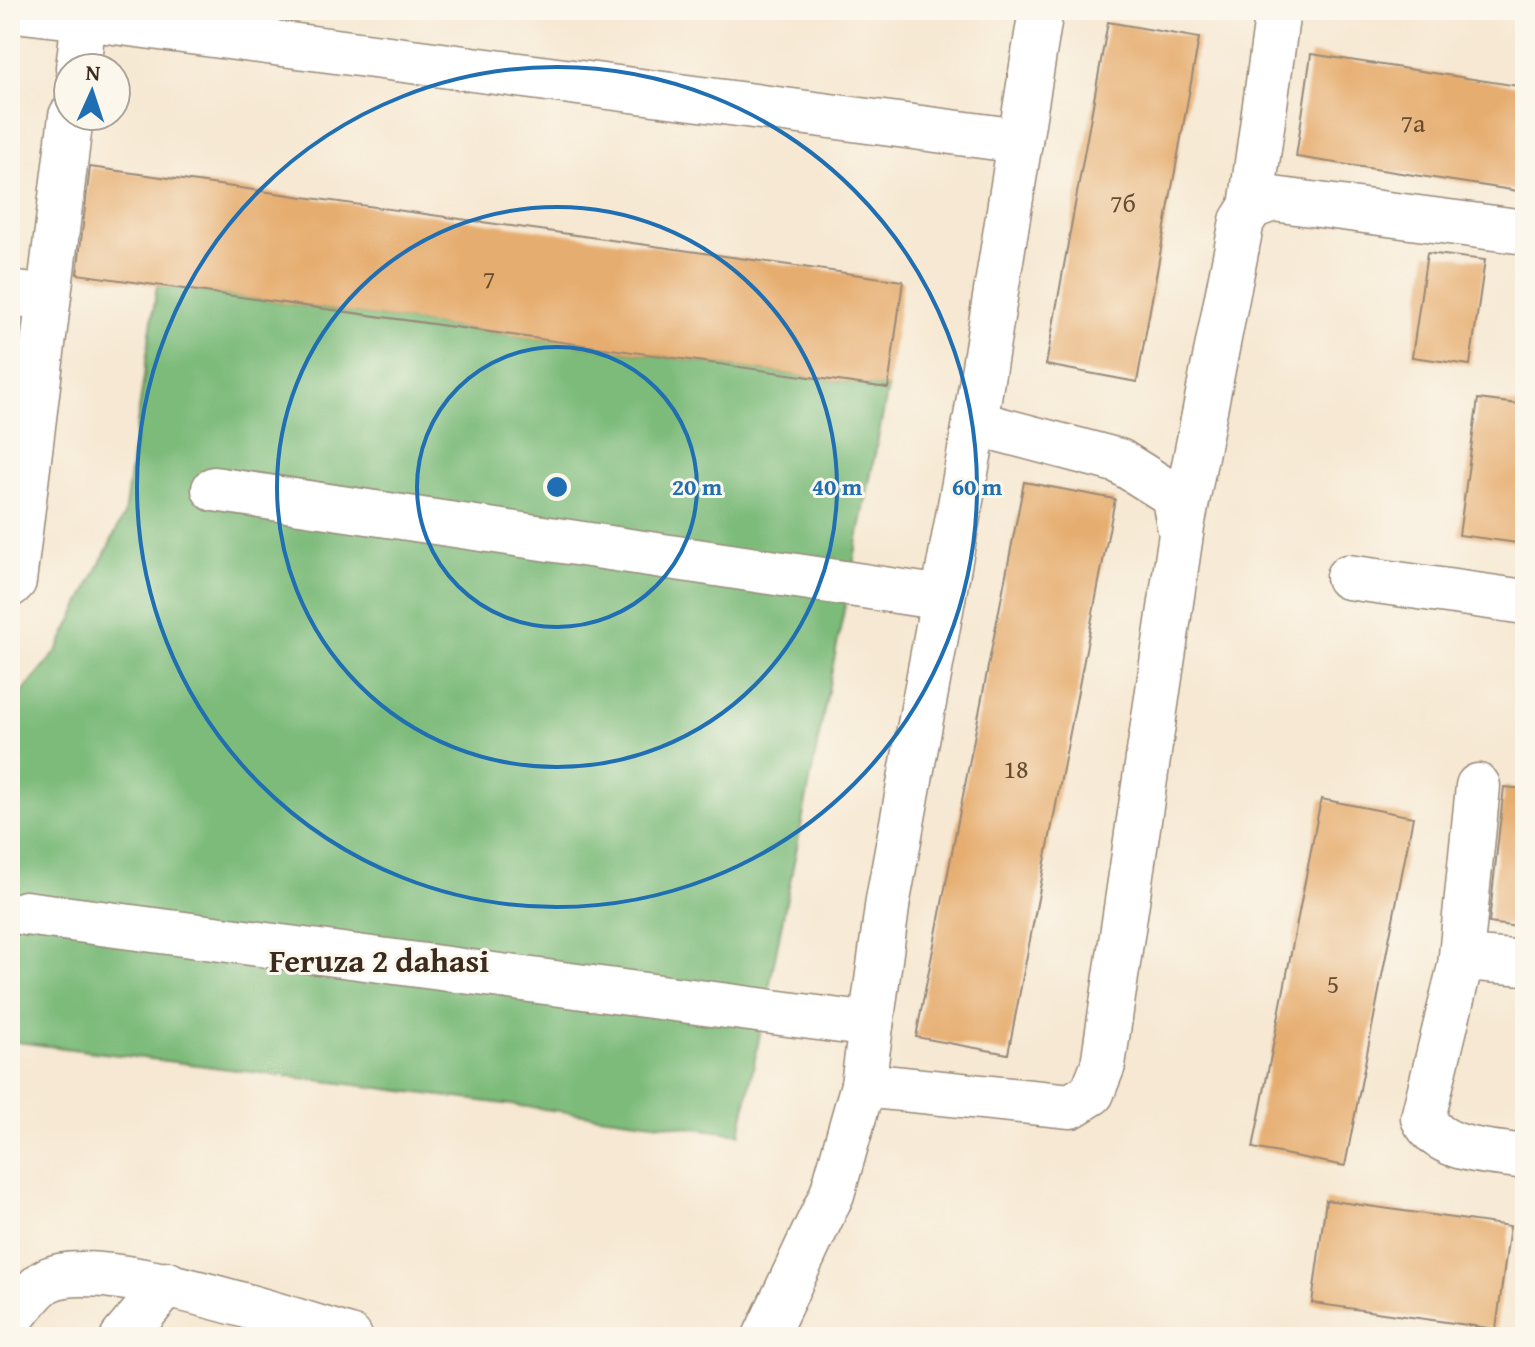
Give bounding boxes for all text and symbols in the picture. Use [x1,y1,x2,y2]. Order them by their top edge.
north arrow [52,52,132,132]
text: N [85,56,102,88]
house number: 7а [1401,103,1426,142]
house number: 7б [1110,183,1136,222]
house number: 7 [483,259,495,298]
text: 20 m [672,469,723,504]
text: 40 m [812,469,863,504]
text: 60 m [952,469,1003,504]
centre of rings [543,473,571,501]
house number: 18 [1003,749,1029,788]
district label: Feruza 2 dahasi [269,937,489,984]
house number: 5 [1327,964,1339,1003]

